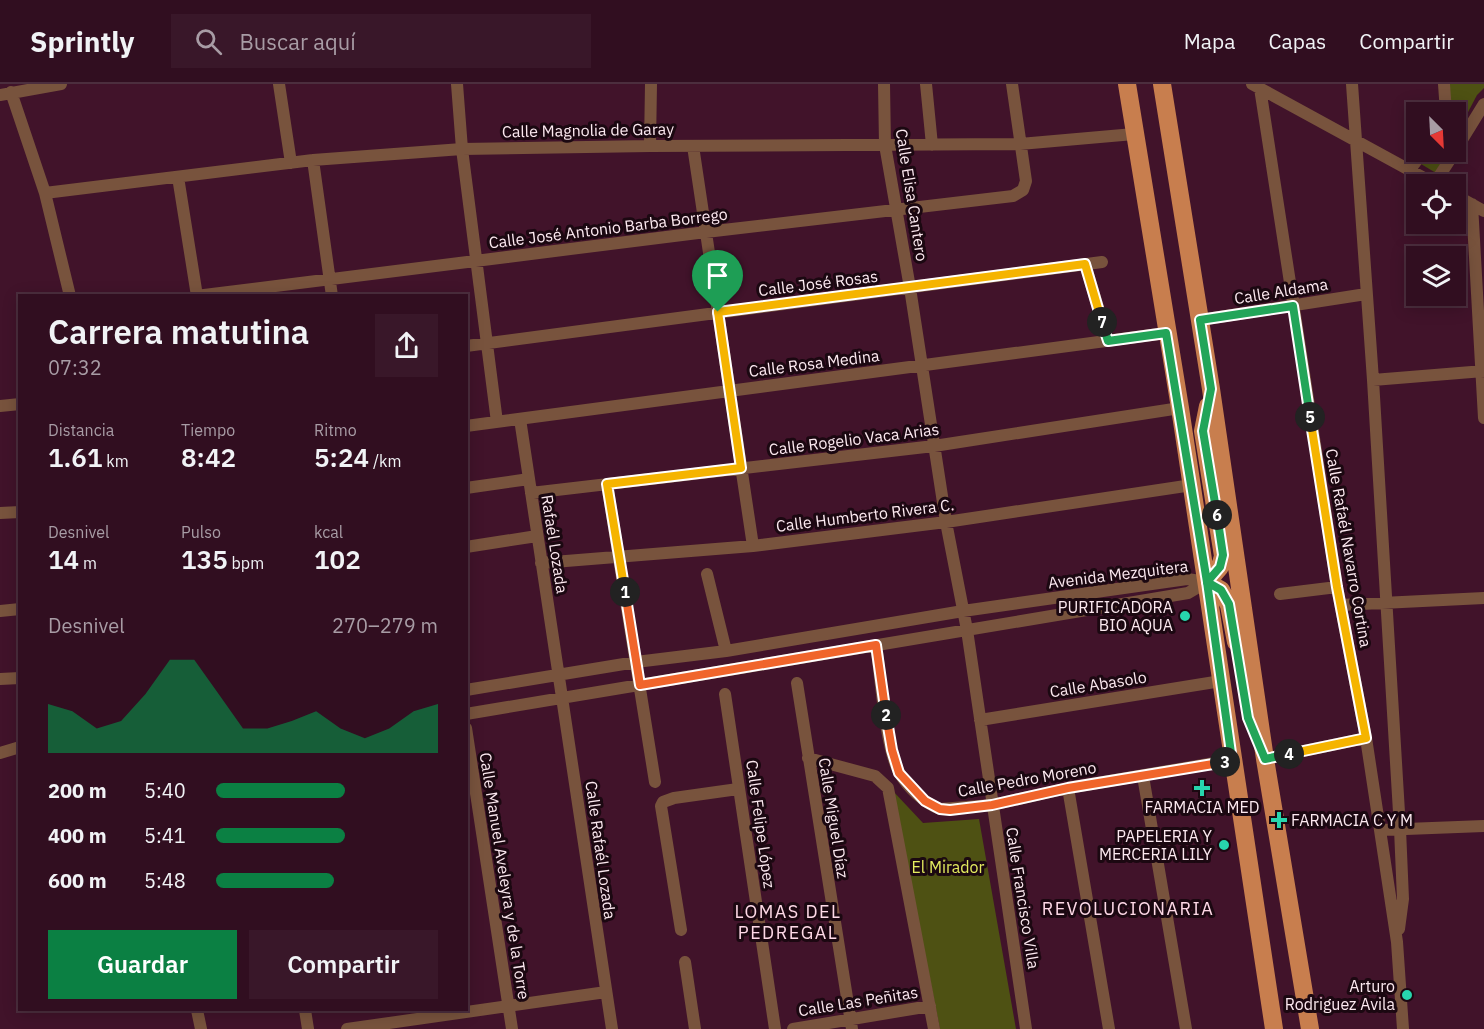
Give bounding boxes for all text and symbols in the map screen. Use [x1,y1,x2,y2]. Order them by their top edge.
search box [171,14,591,68]
text: Sprintly [30,23,135,60]
icon: search [192,25,225,58]
text: Buscar aquí [240,27,356,56]
text: Mapa [1184,27,1235,55]
text: Capas [1268,27,1326,55]
text: Compartir [1359,27,1454,55]
north arrow [1406,102,1466,162]
map controls [1406,102,1466,306]
street label: Calle Magnolia de Garay [502,118,674,142]
street label: Calle Elisa Cantero [892,127,932,263]
button: locate [1406,174,1466,234]
street label: Calle José Antonio Barba Borrego [487,203,729,253]
button: layers [1406,246,1466,306]
pin [692,250,743,312]
icon: arrive [701,259,734,292]
street label: Calle José Rosas [757,266,879,300]
street label: Calle Aldama [1233,274,1330,308]
pin: 7 [1087,307,1117,337]
text: Carrera matutina [48,310,309,353]
text: 7 [1097,312,1107,332]
button: share [375,314,438,377]
street label: Calle Rosa Medina [748,345,881,381]
text: 07:32 [48,354,102,381]
pin: 5 [1295,402,1325,432]
text: 5 [1305,407,1315,427]
street label: Calle Rogelio Vaca Arias [768,419,940,459]
text: Distancia [48,420,114,440]
text: Tiempo [181,420,235,440]
text: Ritmo [314,420,357,440]
text: 1.61 [48,440,103,474]
text: 8:42 [181,440,236,474]
text: 5:24 [314,440,369,474]
street label: Calle Rafaél Navarro Cortina [1322,447,1376,649]
text: km [103,451,129,471]
text: /km [369,451,401,471]
street label: Rafaél Lozada [537,493,573,595]
street label: Calle Humberto Rivera C. [775,494,955,536]
pin: 6 [1202,500,1232,530]
text: 6 [1212,505,1222,525]
text: Desnivel [48,522,109,542]
text: Pulso [181,522,221,542]
text: kcal [314,522,343,542]
text: 14 [48,542,79,576]
text: 135 [181,542,228,576]
text: 102 [314,542,361,576]
text: m [79,553,97,573]
text: bpm [228,553,264,573]
street label: Avenida Mezquitera [1047,555,1190,593]
pin: 1 [610,577,640,607]
text: 1 [620,582,630,602]
place label: PURIFICADORA BIO AQUA [1058,597,1173,635]
marker: PURIFICADORA BIO AQUA [1178,609,1192,623]
text: Desnivel [48,612,125,639]
text: 270–279 m [332,612,438,639]
street label: Calle Abasolo [1048,666,1148,702]
pin: 2 [871,700,901,730]
text: 2 [881,705,891,725]
pin: 4 [1274,739,1304,769]
text: 4 [1284,744,1294,764]
pin: 3 [1210,747,1240,777]
street label: Calle Manuel Aveleyra y de la Torre [476,751,534,1001]
text: 3 [1220,752,1230,772]
street label: Calle Miguel Díaz [815,756,853,880]
street label: Calle Pedro Moreno [956,757,1098,801]
street label: Calle Felipe López [742,759,780,889]
text: 200 m [48,777,107,804]
text: 5:40 [144,777,186,804]
street label: Calle Rafaél Lozada [581,780,621,921]
marker: FARMACIA MED [1195,781,1209,795]
place label: FARMACIA MED [1144,797,1260,817]
place label: FARMACIA C Y M [1291,810,1413,830]
marker: FARMACIA C Y M [1272,813,1286,827]
text: 400 m [48,822,107,849]
text: 5:41 [144,822,186,849]
street label: Calle Francisco Villa [1002,826,1044,971]
place label: PAPELERIA Y MERCERIA LILY [1099,826,1213,864]
marker: PAPELERIA Y MERCERIA LILY [1217,838,1231,852]
park label: El Mirador [912,857,985,877]
text: 600 m [48,867,107,894]
text: 5:48 [144,867,186,894]
district label: REVOLUCIONARIA [1042,897,1214,920]
district label: LOMAS DEL PEDREGAL [734,900,842,944]
button: Guardar [48,930,237,999]
button: Compartir [249,930,438,999]
place label: Arturo Rodriguez Avila [1285,976,1395,1014]
street label: Calle Las Peñitas [797,982,919,1020]
marker: Arturo Rodriguez Avila [1400,988,1414,1002]

